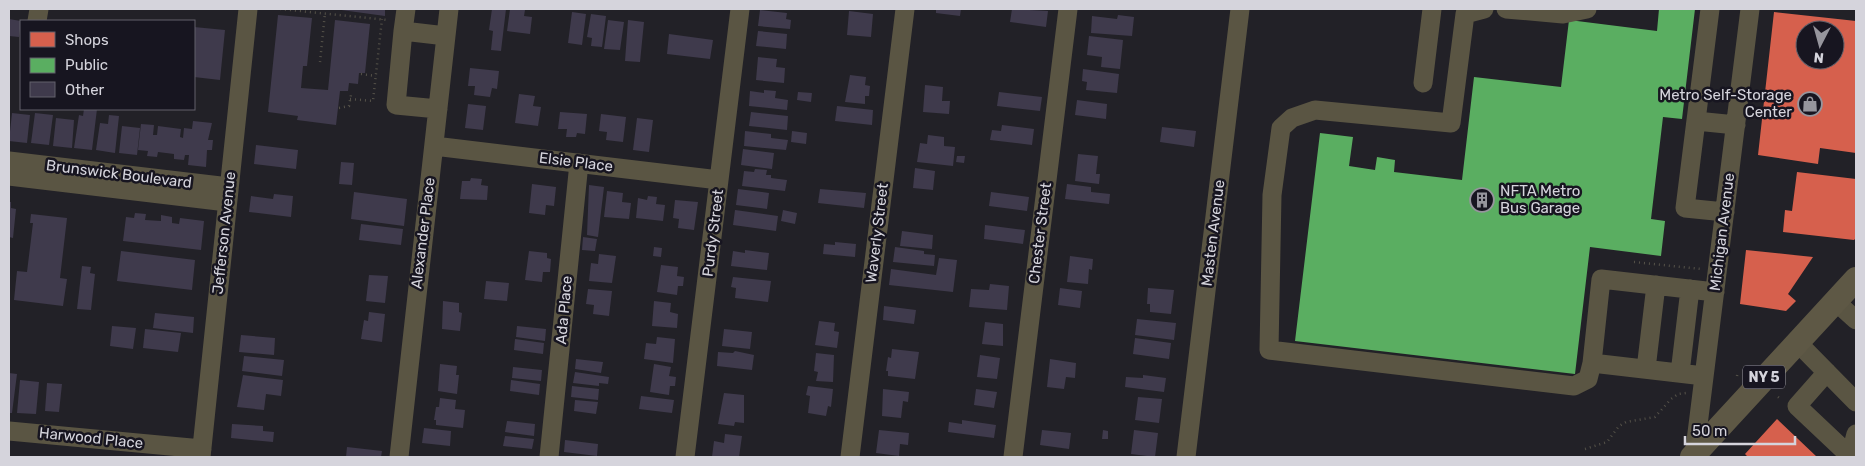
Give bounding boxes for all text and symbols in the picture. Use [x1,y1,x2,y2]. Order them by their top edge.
legend [20,20,195,110]
north arrow [1795,20,1845,70]
text: Shops [65,31,109,49]
text: N [1813,48,1825,66]
text: Public [65,56,108,74]
text: Other [65,81,105,99]
place label: Metro Self-Storage Center [1659,86,1792,121]
shop icon: Metro Self-Storage Center [1797,91,1823,117]
street label: Elsie Place [538,149,614,175]
street label: Brunswick Boulevard [45,156,193,192]
street label: Jefferson Avenue [209,171,239,295]
street label: Michigan Avenue [1706,172,1738,292]
street label: Alexander Place [407,176,439,290]
street label: Masten Avenue [1198,179,1228,287]
street label: Chester Street [1025,181,1055,285]
street label: Waverly Street [862,182,892,284]
place label: NFTA Metro Bus Garage [1500,182,1580,217]
building icon: NFTA Metro Bus Garage [1469,187,1495,213]
street label: Purdy Street [699,188,727,278]
street label: Ada Place [552,275,576,345]
road number: NY 5 [1743,366,1785,388]
scale bar [1685,414,1795,446]
text: 50 m [1692,422,1727,440]
street label: Harwood Place [38,424,144,452]

